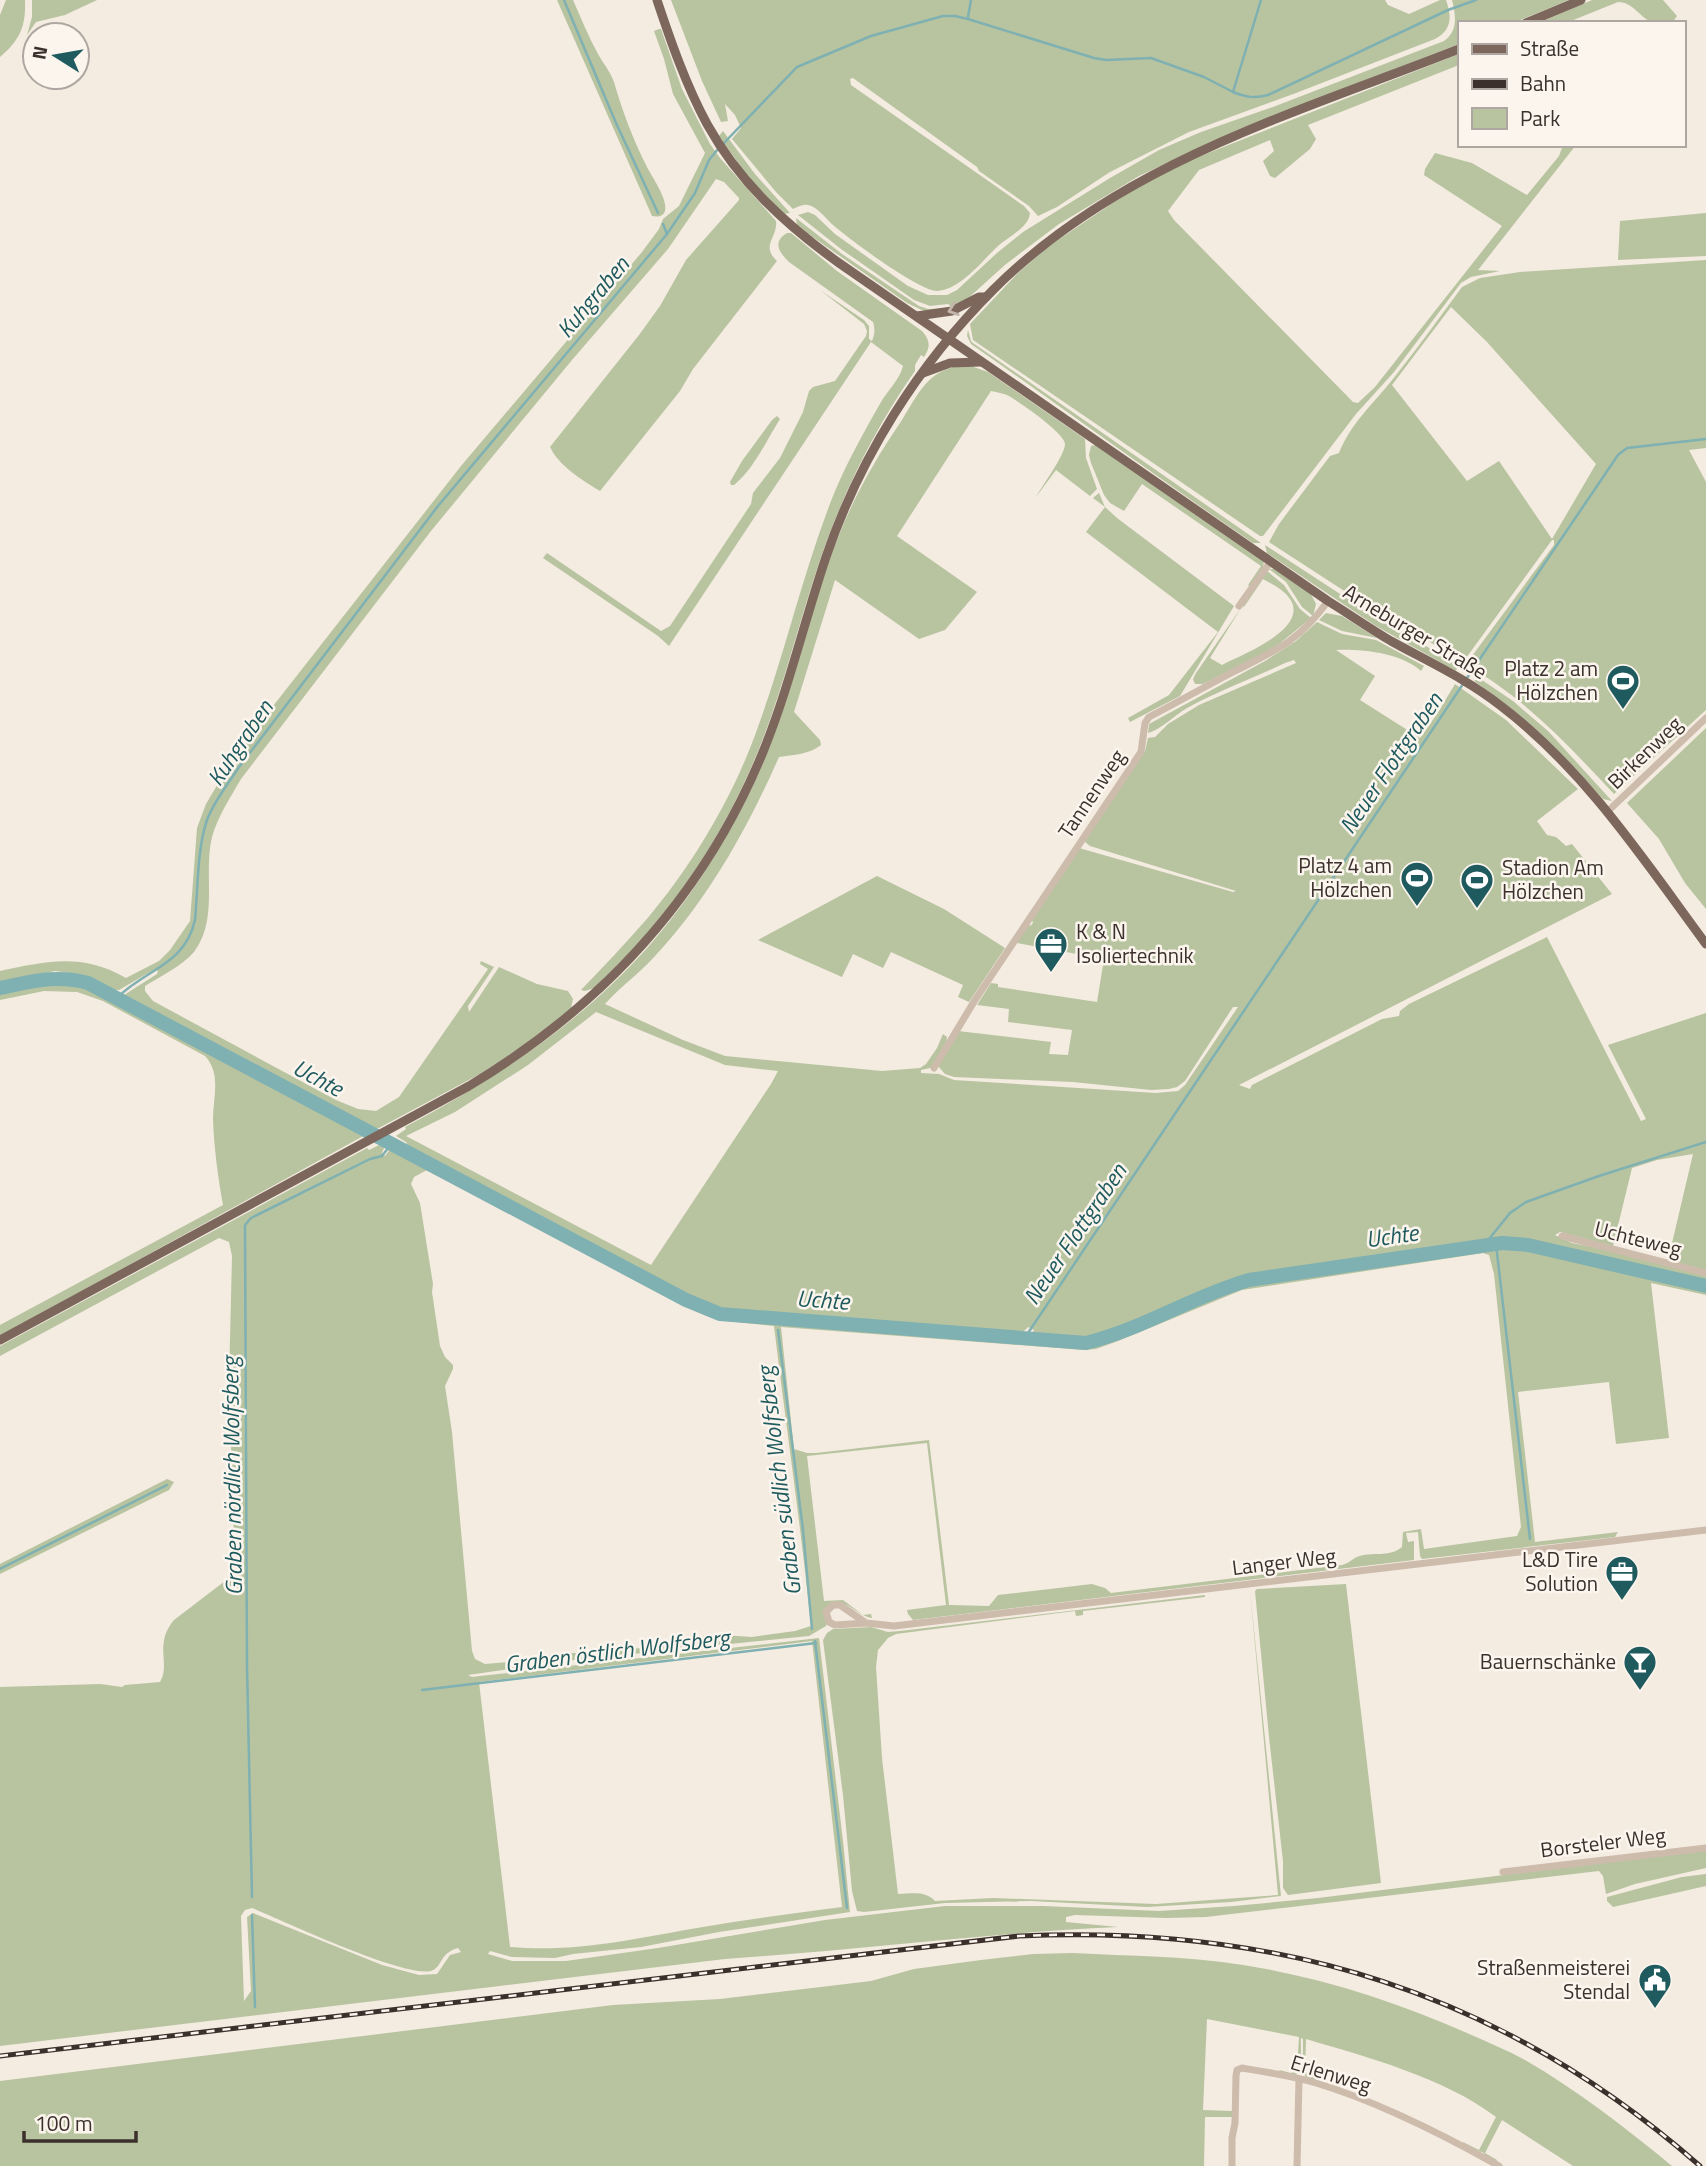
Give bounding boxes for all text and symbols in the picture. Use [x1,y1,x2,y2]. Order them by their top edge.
north arrow [21,21,91,91]
legend [1458,21,1685,147]
text: Straße [1520,32,1579,64]
text: N [23,43,54,62]
text: Bahn [1520,67,1566,99]
text: Park [1520,102,1560,134]
water label: Kuhgraben [548,248,638,345]
one-way arrow [947,301,959,316]
street label: Arneburger Straße [1337,575,1494,687]
place label: Platz 2 am Hölzchen [1504,652,1598,708]
sports icon: Platz 2 am Hölzchen [1604,662,1642,711]
water label: Neuer Flottgraben [1330,684,1451,841]
water label: Kuhgraben [198,692,282,793]
street label: Birkenweg [1599,708,1689,796]
street label: Tannenweg [1050,742,1133,844]
place label: Platz 4 am Hölzchen [1298,849,1392,905]
place label: Stadion Am Hölzchen [1502,851,1604,907]
sports icon: Platz 4 am Hölzchen [1398,859,1436,908]
sports icon: Stadion Am Hölzchen [1458,861,1496,910]
place label: K & N Isoliertechnik [1076,915,1194,971]
office icon: K & N Isoliertechnik [1032,925,1070,974]
water label: Uchte [287,1050,351,1106]
water label: Neuer Flottgraben [1014,1155,1135,1312]
street label: Uchteweg [1591,1212,1685,1264]
water label: Uchte [1364,1214,1422,1256]
water label: Uchte [796,1280,852,1319]
water label: Graben nördlich Wolfsberg [212,1354,251,1596]
water label: Graben südlich Wolfsberg [747,1362,810,1598]
street label: Langer Weg [1230,1539,1338,1583]
place label: L&D Tire Solution [1522,1543,1598,1599]
office icon: L&D Tire Solution [1603,1553,1641,1602]
water label: Graben östlich Wolfsberg [503,1619,734,1682]
bar icon: Bauernschänke [1621,1643,1659,1692]
place label: Bauernschänke [1480,1645,1616,1677]
street label: Borsteler Weg [1538,1818,1668,1866]
place label: Straßenmeisterei Stendal [1477,1951,1630,2007]
public building icon: Straßenmeisterei Stendal [1636,1961,1674,2010]
street label: Erlenweg [1287,2046,1376,2101]
scale bar [24,2100,136,2144]
text: 100 m [35,2107,92,2139]

